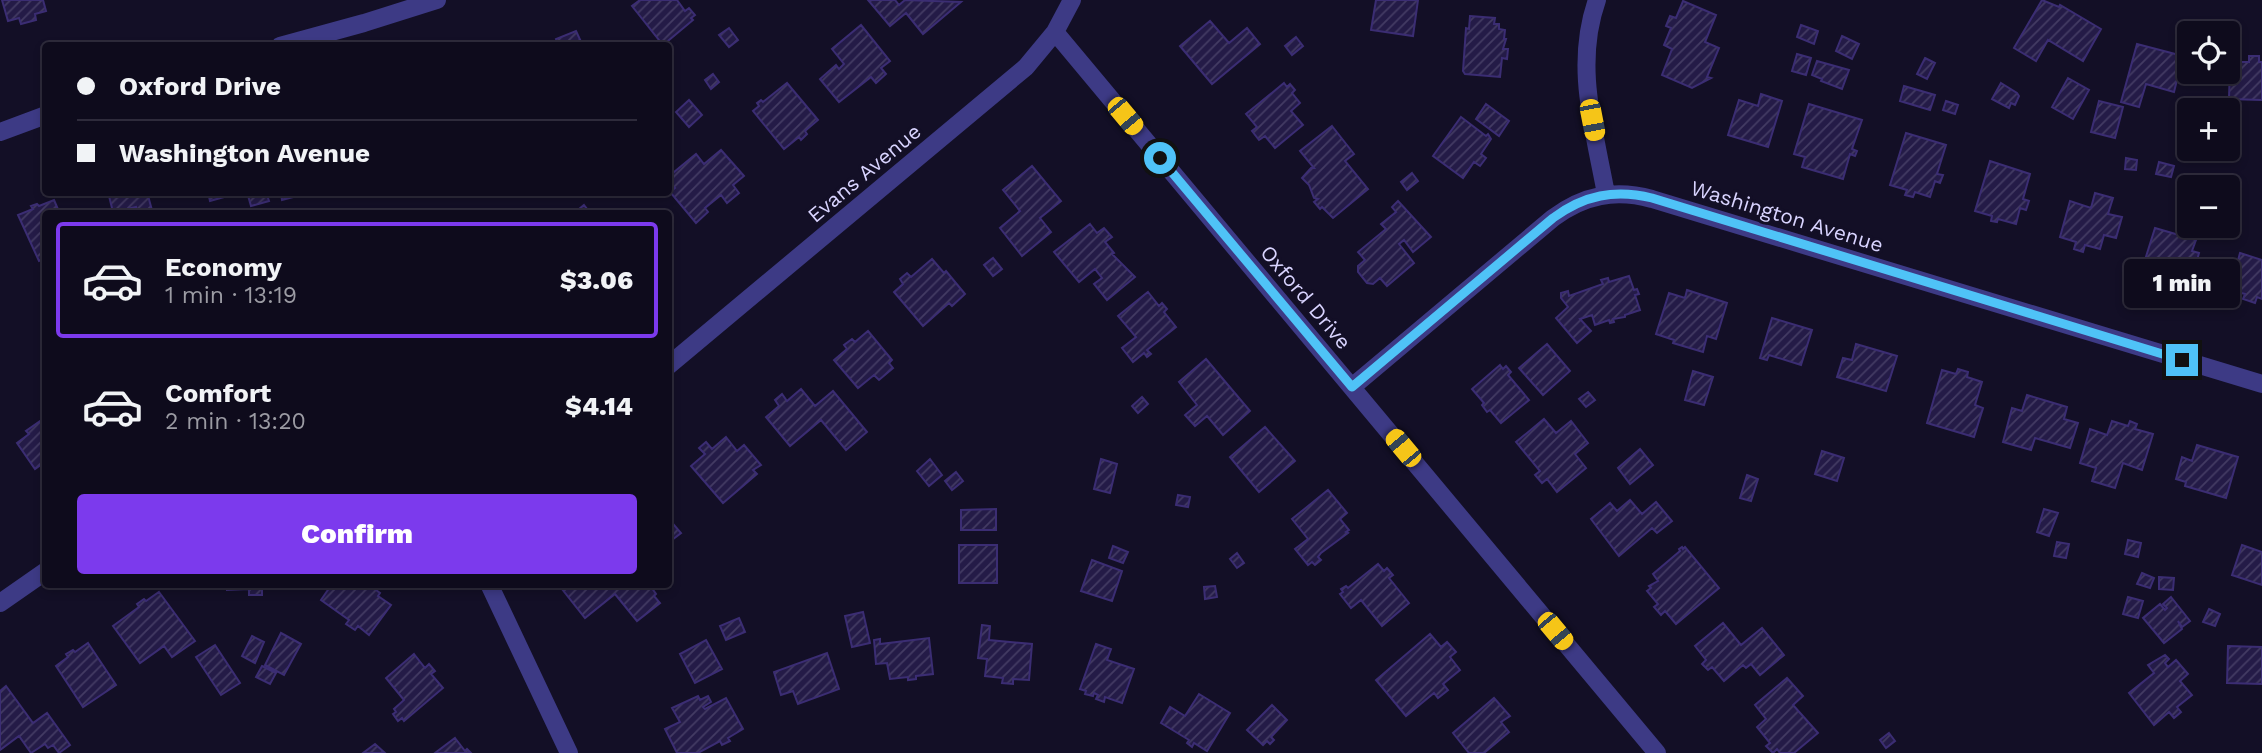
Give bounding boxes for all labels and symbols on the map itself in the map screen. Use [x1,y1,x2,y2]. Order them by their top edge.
car [1104,93,1147,139]
car [1578,97,1607,143]
street label: Evans Avenue [802,118,926,228]
route start [1144,142,1176,174]
street label: Washington Avenue [1688,175,1886,257]
street label: Oxford Drive [1255,240,1357,354]
callout: 1 min [2124,258,2240,308]
route end [2166,344,2198,376]
car [1382,425,1425,471]
car [1534,608,1577,654]

